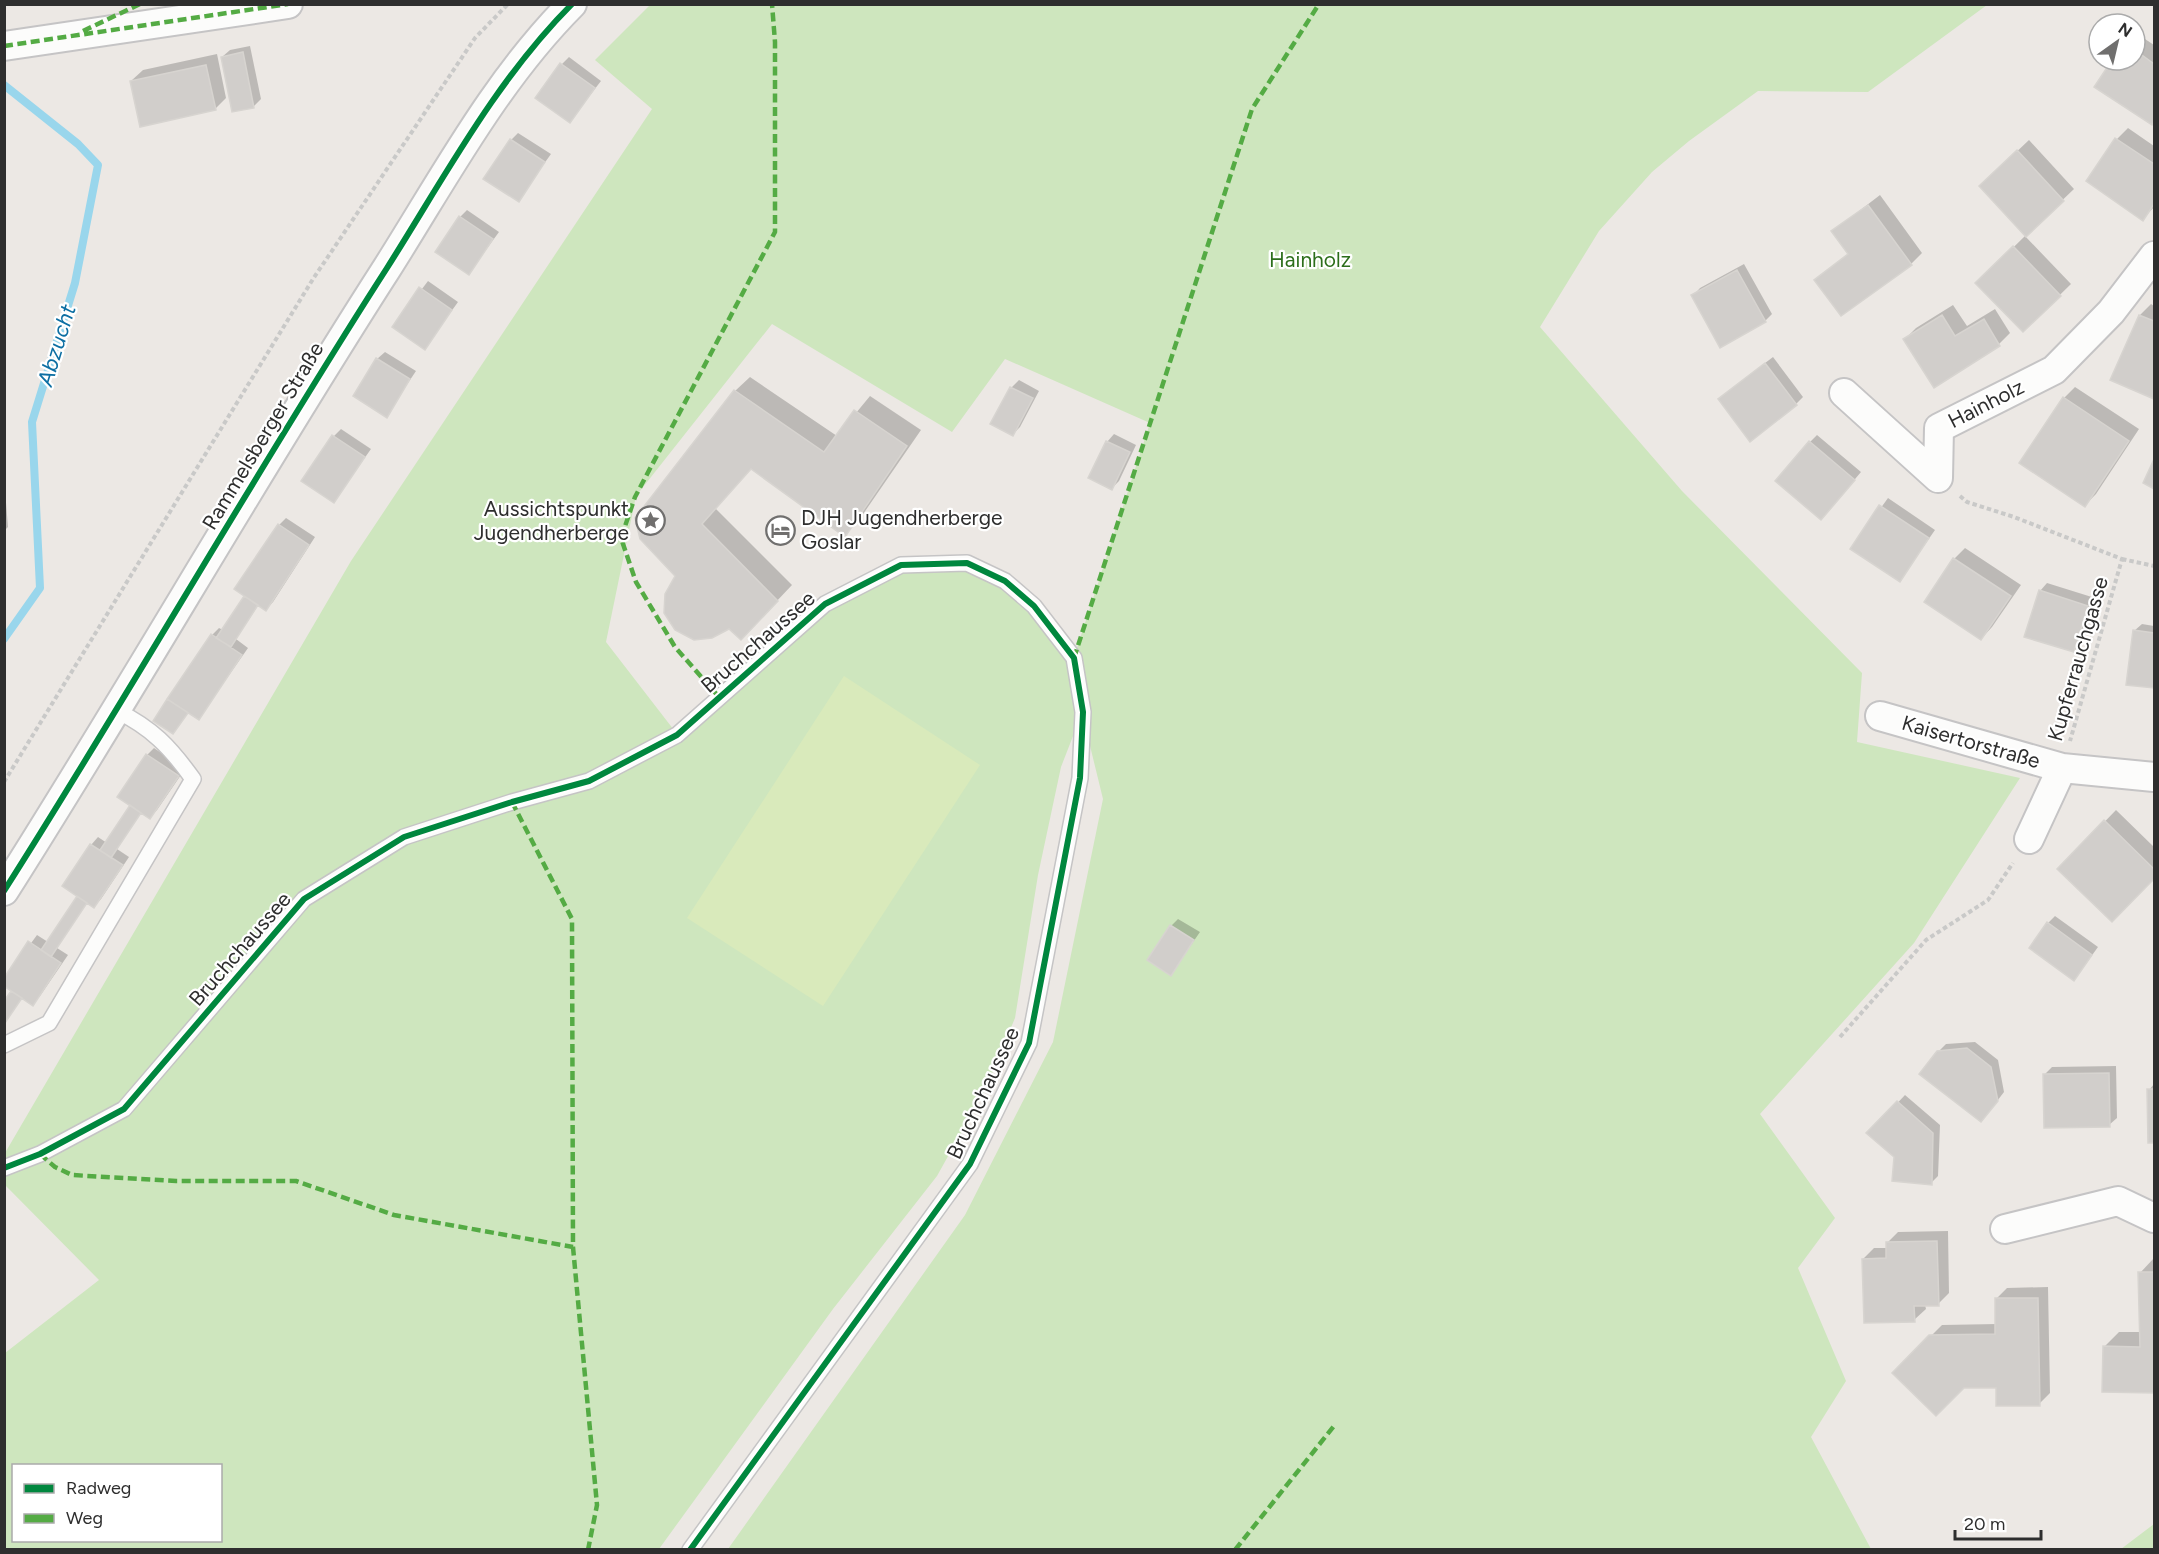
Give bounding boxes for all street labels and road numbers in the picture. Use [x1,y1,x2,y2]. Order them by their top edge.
street label: Rammelsberger Straße [197,337,328,534]
street label: Hainholz [1944,374,2028,433]
street label: Kupferrauchgasse [2042,574,2113,744]
street label: Bruchchaussee [696,585,820,698]
street label: Kaisertorstraße [1899,710,2043,773]
street label: Bruchchaussee [183,887,296,1011]
street label: Bruchchaussee [941,1023,1024,1163]

